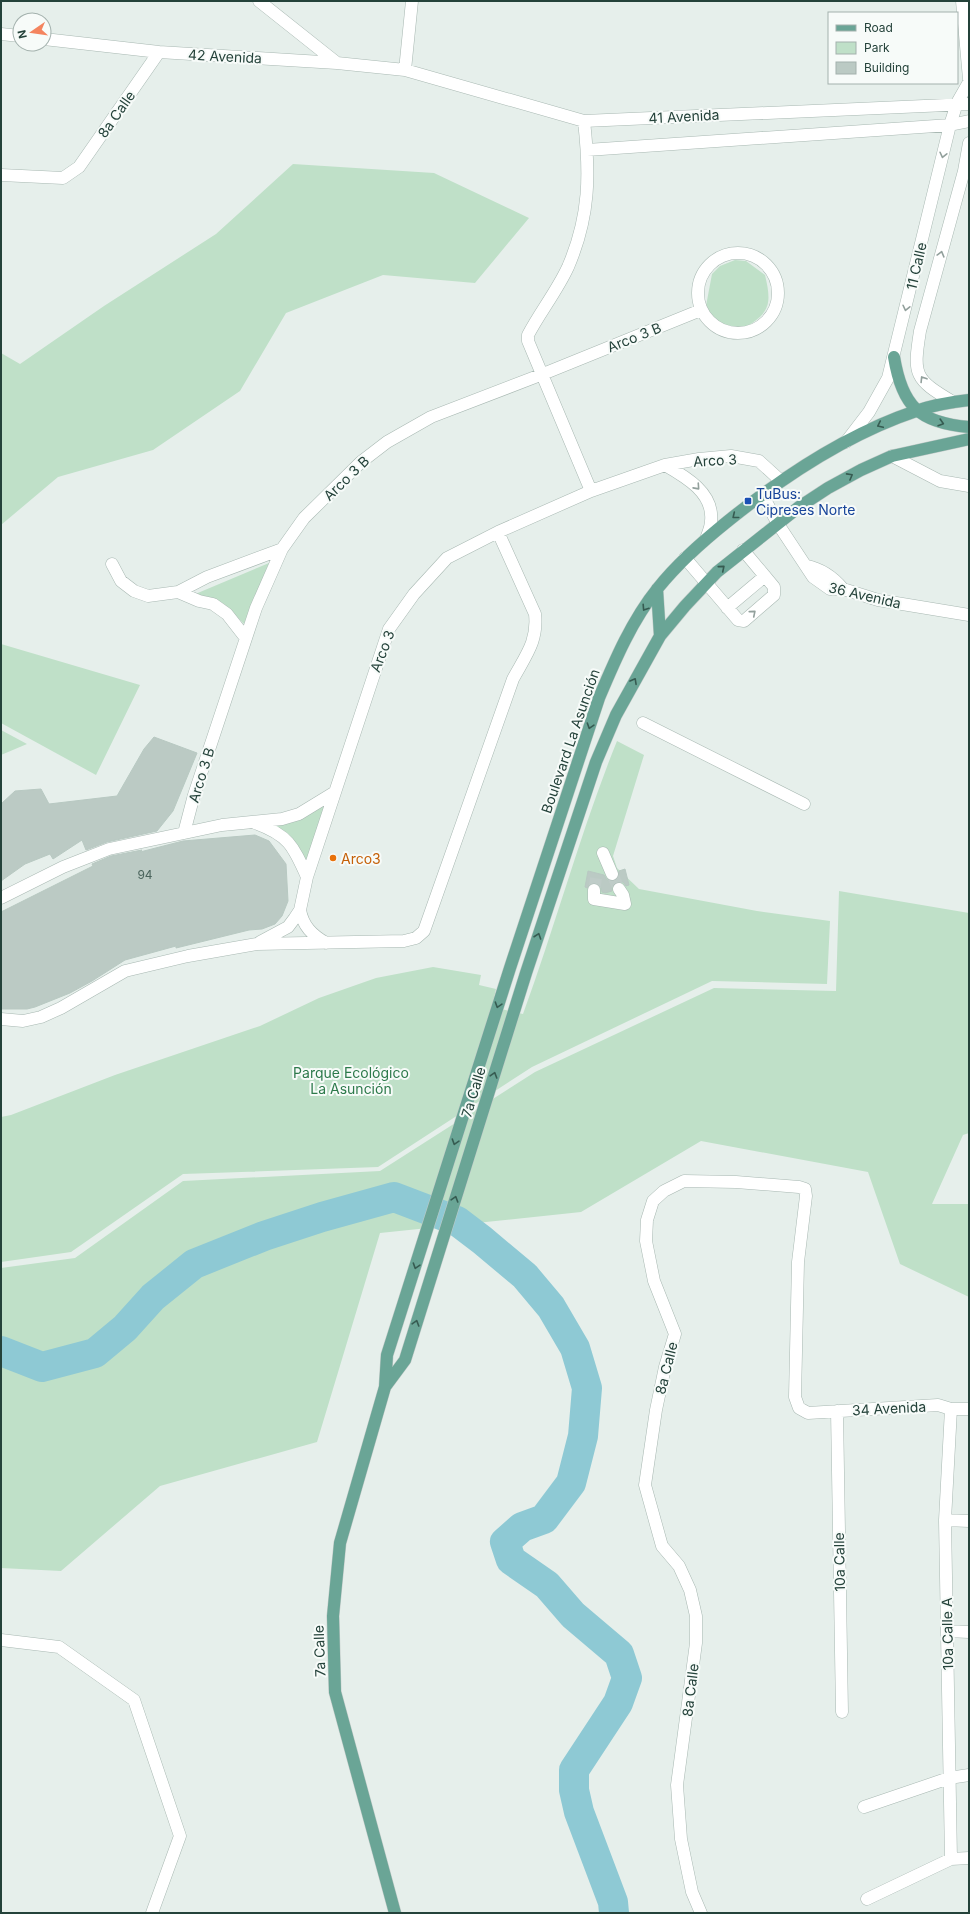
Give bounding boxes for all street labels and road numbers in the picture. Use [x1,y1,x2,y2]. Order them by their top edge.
street label: 42 Avenida [188,46,262,66]
street label: 8a Calle [94,87,138,141]
street label: 41 Avenida [648,106,720,126]
street label: 11 Calle [902,241,930,291]
street label: Arco 3 B [604,318,664,356]
street label: Arco 3 [693,450,737,470]
street label: Arco 3 B [320,452,372,504]
street label: 36 Avenida [827,578,903,612]
street label: Arco 3 [366,628,398,674]
street label: Boulevard La Asunción [537,667,603,815]
street label: Arco 3 B [185,745,217,805]
street label: 7a Calle [457,1065,489,1119]
street label: 8a Calle [651,1340,681,1396]
street label: 34 Avenida [852,1398,926,1418]
street label: 10a Calle [830,1532,848,1592]
street label: 10a Calle A [938,1597,956,1671]
street label: 7a Calle [310,1625,328,1677]
street label: 8a Calle [678,1662,702,1718]

